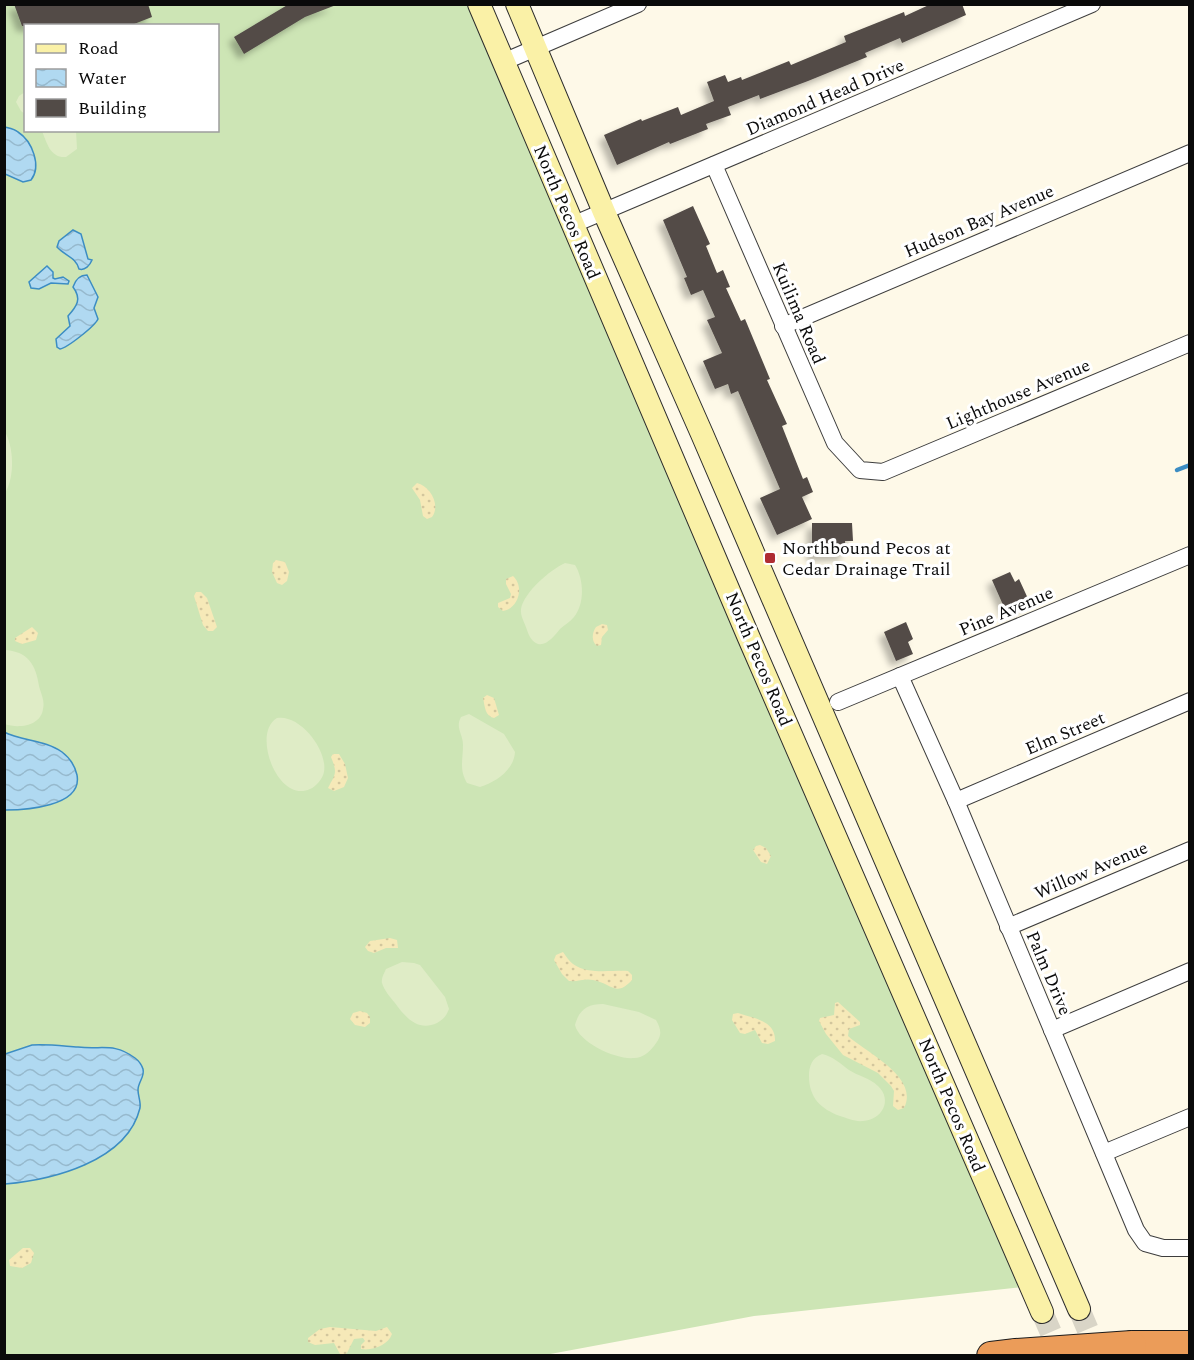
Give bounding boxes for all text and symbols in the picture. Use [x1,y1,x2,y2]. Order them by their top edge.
legend [24,24,219,132]
text: Road [78,35,119,62]
street label: Diamond Head Drive [742,52,908,143]
text: Water [78,65,126,92]
text: Building [78,95,147,122]
street label: North Pecos Road [526,141,607,284]
street label: Hudson Bay Avenue [900,178,1058,265]
street label: Kuilima Road [765,258,832,368]
street label: Lighthouse Avenue [942,352,1094,437]
place label: Northbound Pecos at Cedar Drainage Trail [782,535,951,583]
marker: Northbound Pecos at Cedar Drainage Trail [763,551,777,565]
street label: Pine Avenue [955,579,1058,643]
street label: North Pecos Road [718,588,799,731]
street label: Elm Street [1021,705,1109,762]
street label: Willow Avenue [1030,834,1152,907]
street label: Palm Drive [1019,927,1078,1020]
street label: North Pecos Road [911,1034,992,1177]

